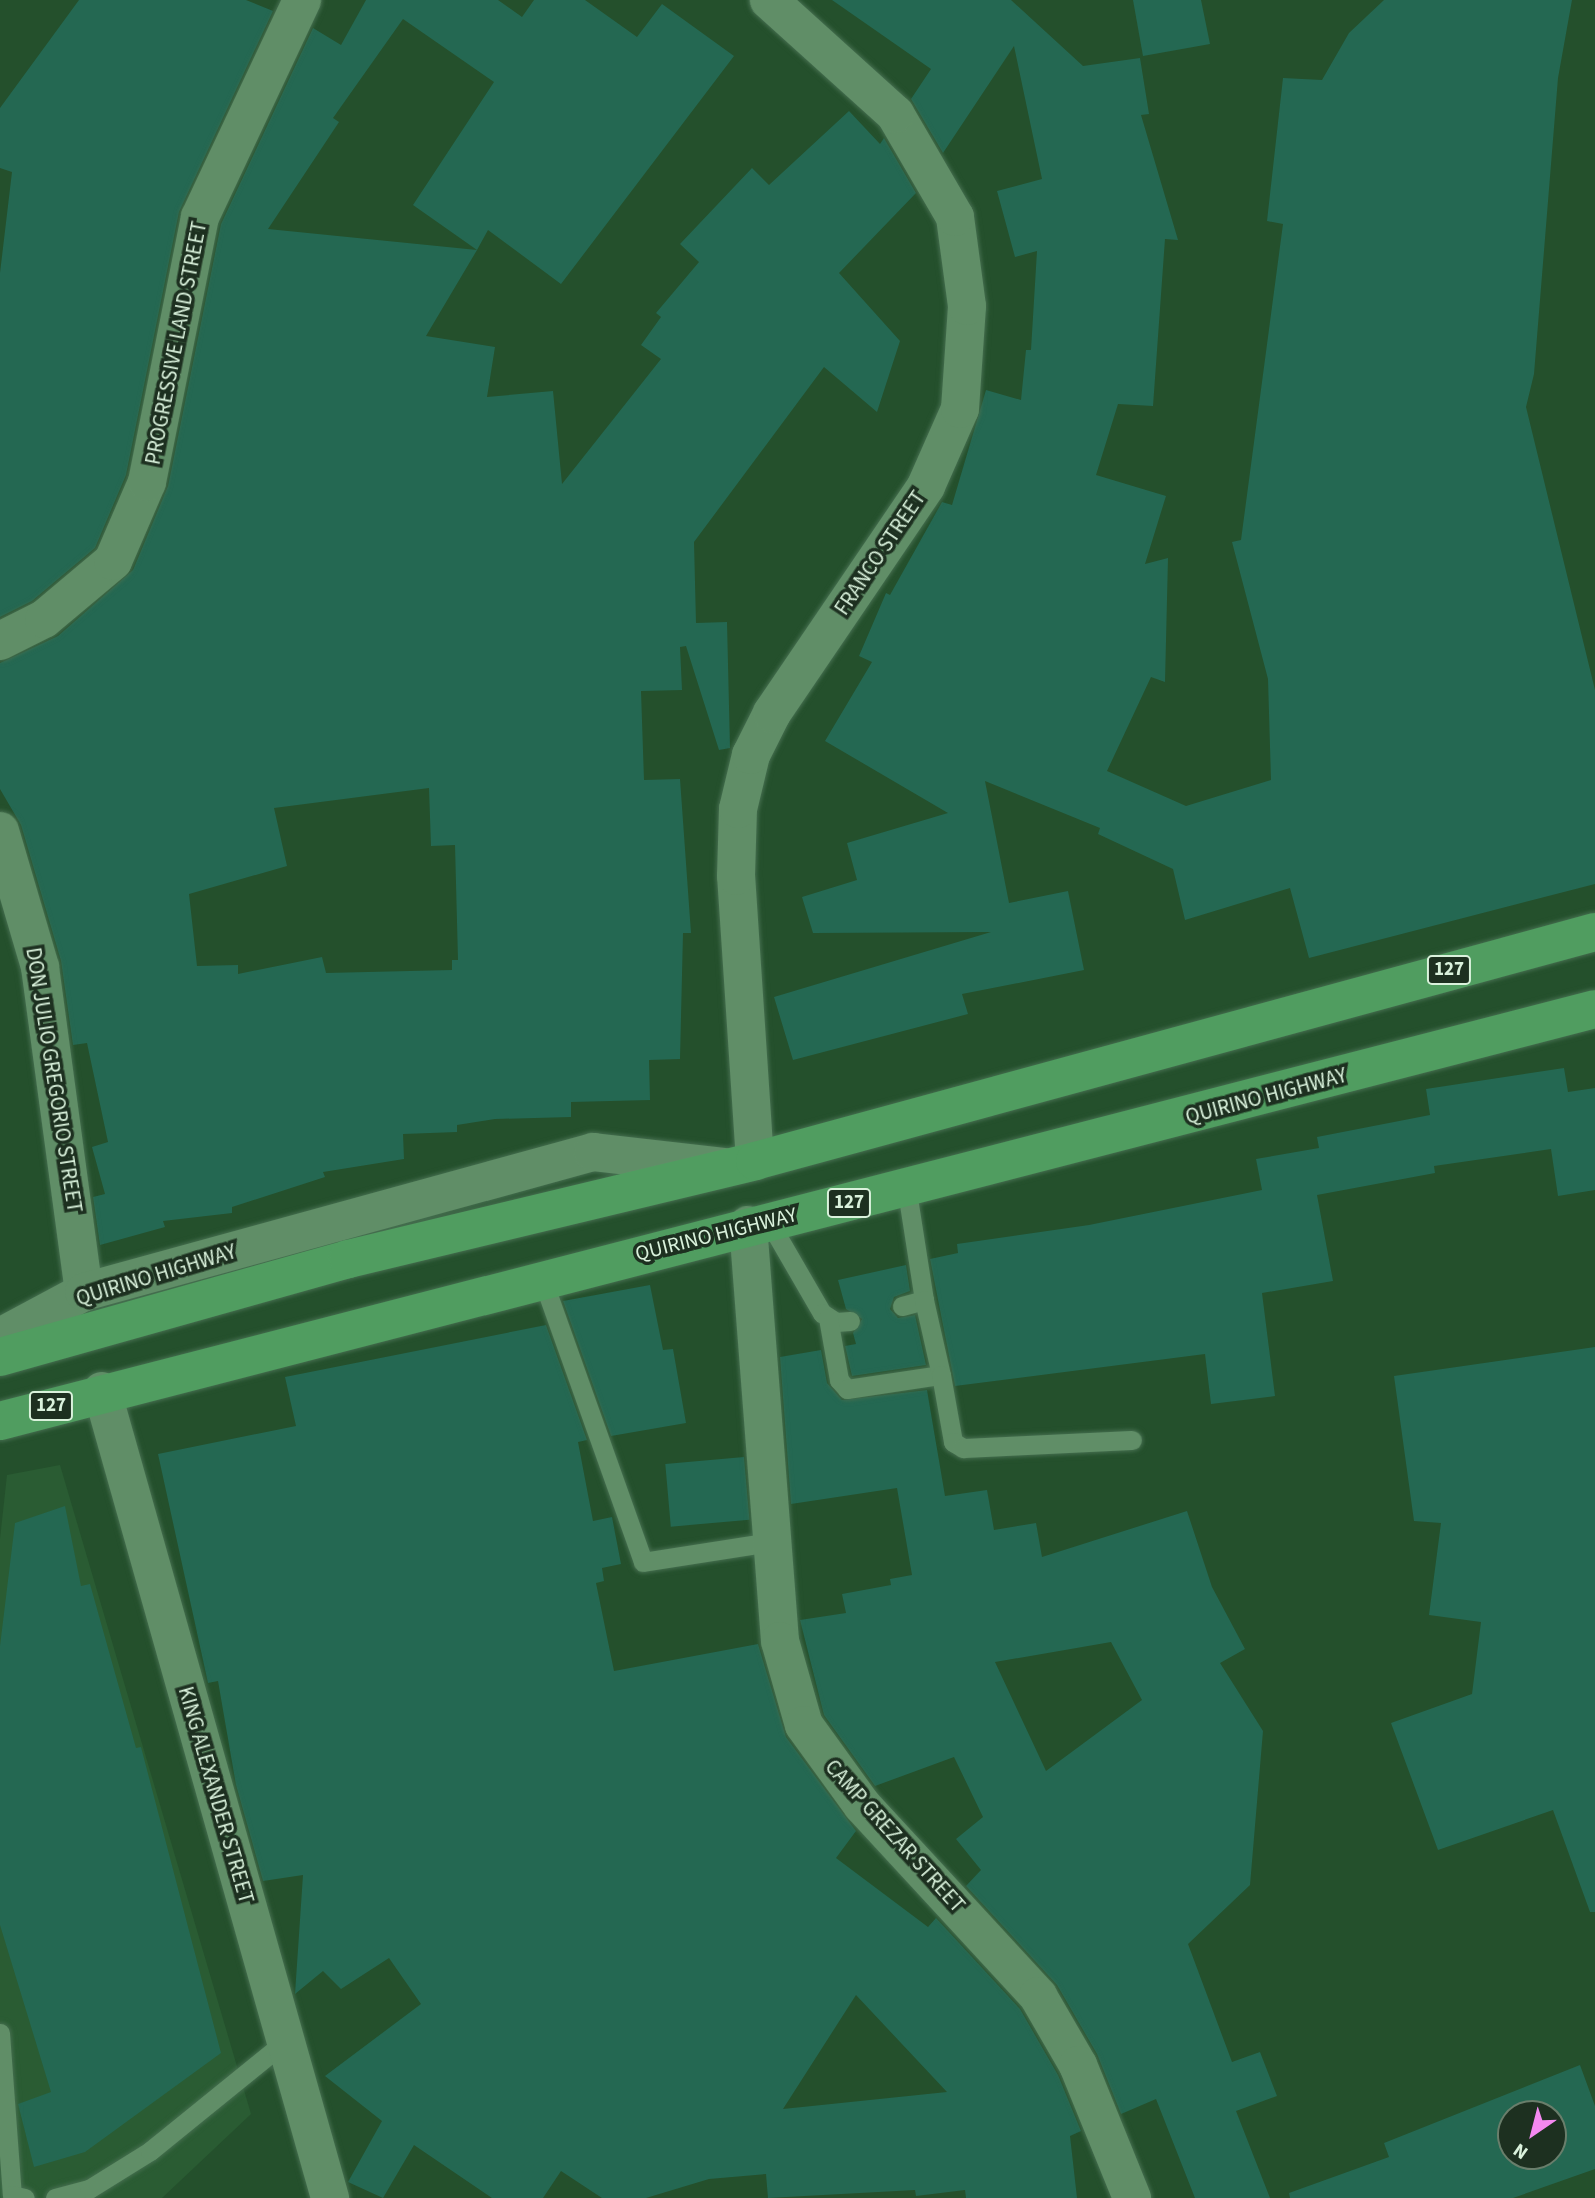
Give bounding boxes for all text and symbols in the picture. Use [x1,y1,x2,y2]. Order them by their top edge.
street label: PROGRESSIVE LAND STREET [140,219,212,467]
street label: FRANCO STREET [829,486,931,620]
street label: DON JULIO GREGORIO STREET [21,946,87,1214]
road number: 127 [1426,954,1472,986]
street label: QUIRINO HIGHWAY [1183,1062,1349,1130]
road number: 127 [826,1188,872,1218]
street label: QUIRINO HIGHWAY [633,1202,799,1266]
street label: QUIRINO HIGHWAY [73,1239,239,1311]
road number: 127 [28,1390,74,1422]
street label: KING ALEXANDER STREET [173,1684,259,1906]
street label: CAMP GREZAR STREET [820,1754,970,1918]
north arrow [1497,2100,1567,2170]
text: N [1508,2136,1534,2166]

